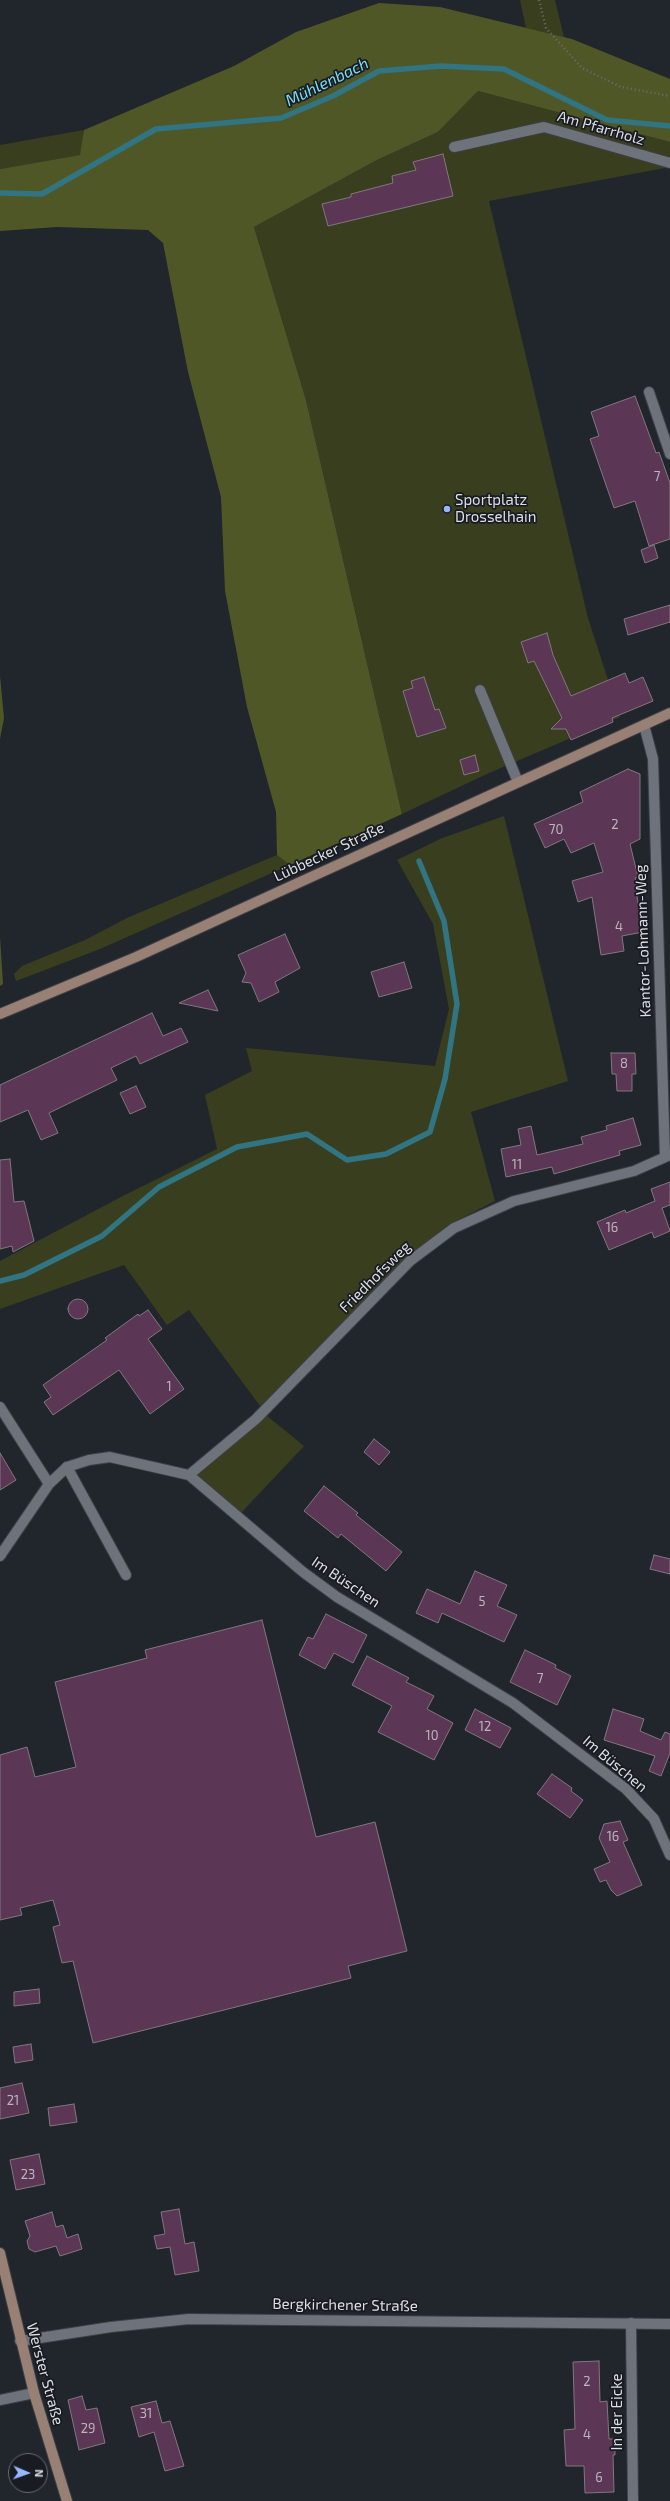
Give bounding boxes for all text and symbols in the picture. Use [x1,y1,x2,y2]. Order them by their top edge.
water label: Mühlenbach [282,54,372,110]
street label: Am Pfarrholz [555,107,647,149]
house number: 7 [654,469,660,485]
place label: Sportplatz Drosselhain [455,491,536,526]
marker: Sportplatz Drosselhain [442,504,452,514]
house number: 2 [611,817,619,833]
street label: Lübbecker Straße [271,818,387,886]
house number: 70 [549,822,563,838]
street label: Kantor-Lohmann-Weg [631,864,655,1018]
house number: 4 [615,919,623,935]
house number: 8 [620,1056,628,1072]
house number: 11 [512,1157,522,1173]
house number: 16 [606,1220,618,1236]
street label: Friedhofsweg [336,1238,414,1316]
house number: 1 [166,1379,172,1395]
street label: Im Büschen [308,1553,384,1611]
house number: 5 [479,1594,485,1610]
house number: 7 [537,1671,543,1687]
house number: 12 [479,1719,491,1735]
house number: 10 [425,1728,439,1744]
street label: Im Büschen [579,1732,651,1796]
house number: 16 [607,1829,619,1845]
house number: 21 [7,2093,19,2109]
house number: 23 [21,2167,35,2183]
street label: Bergkirchener Straße [272,2295,418,2315]
street label: Werster Straße [23,2321,67,2427]
house number: 2 [583,2374,591,2390]
street label: In der Eicke [608,2374,626,2450]
house number: 31 [140,2406,152,2422]
house number: 29 [81,2421,95,2437]
house number: 4 [583,2427,591,2443]
north arrow [8,2453,48,2493]
text: N [33,2469,46,2478]
house number: 6 [595,2470,603,2486]

